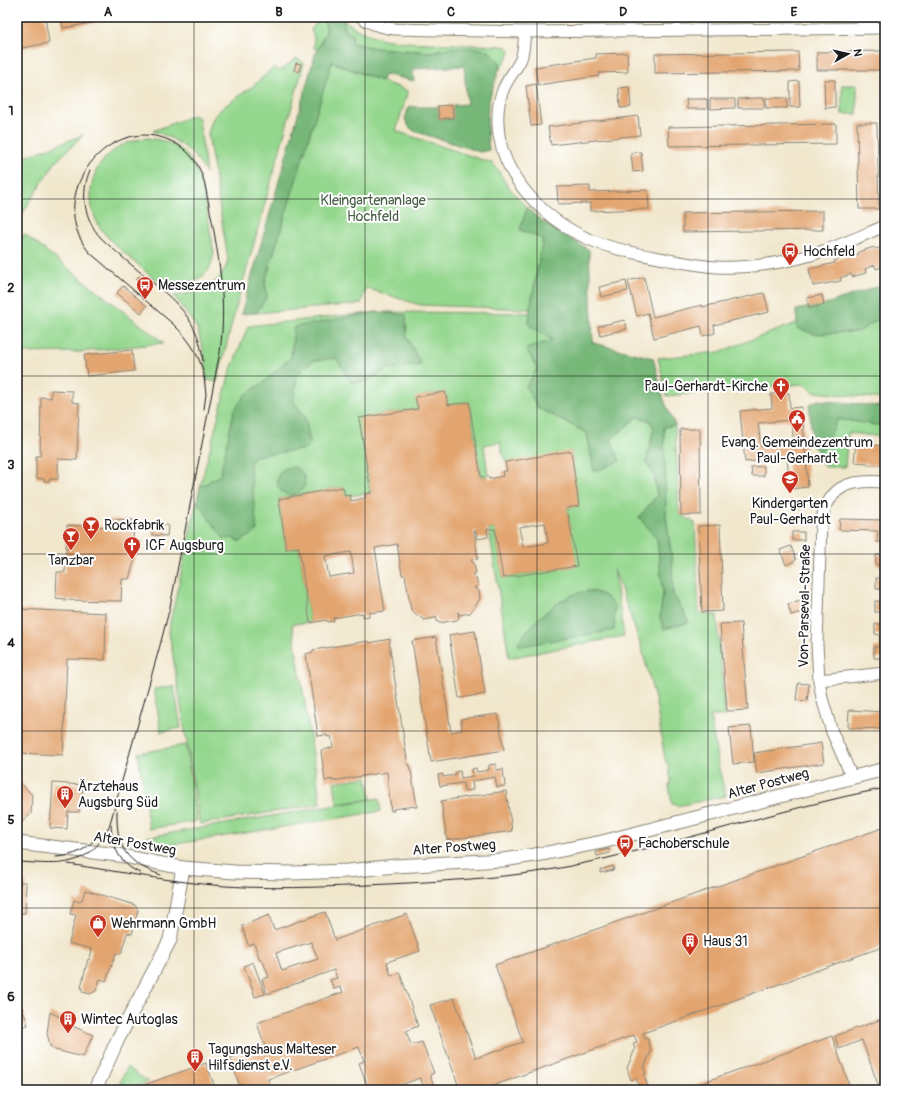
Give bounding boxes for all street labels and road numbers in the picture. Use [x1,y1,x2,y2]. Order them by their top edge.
street label: Von-Parseval-Straße [795,544,814,668]
street label: Alter Postweg [726,764,811,803]
street label: Alter Postweg [92,828,178,859]
street label: Alter Postweg [412,836,496,859]

